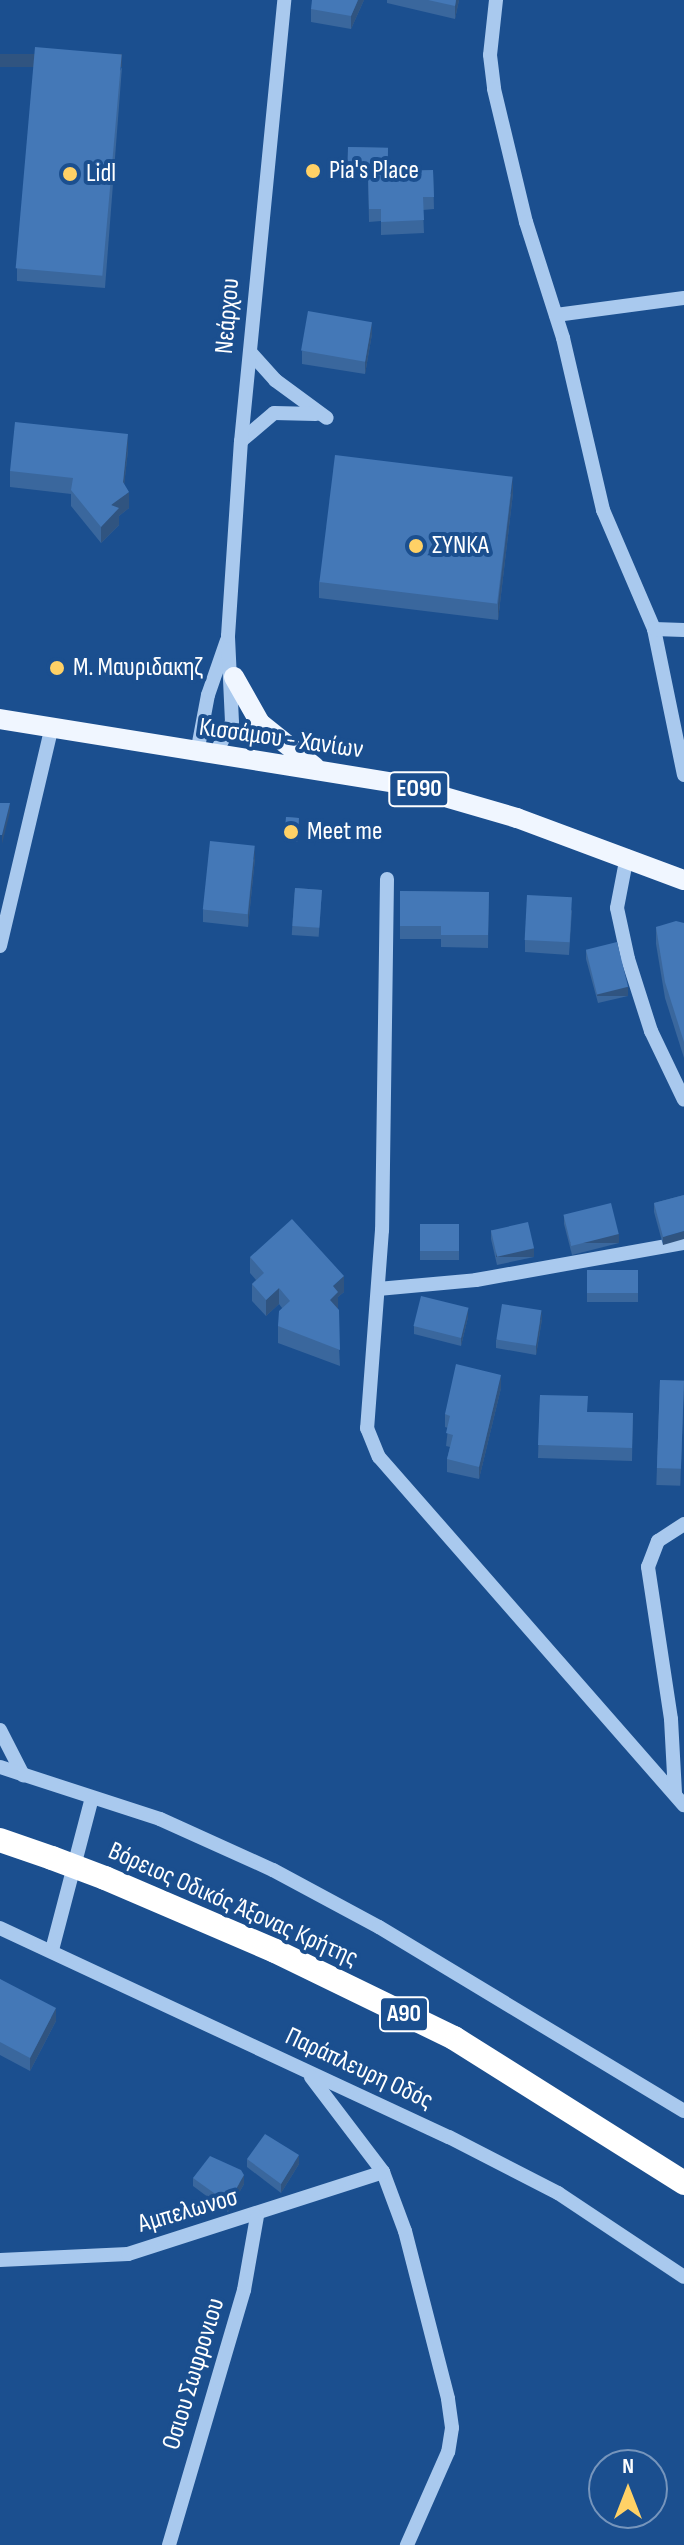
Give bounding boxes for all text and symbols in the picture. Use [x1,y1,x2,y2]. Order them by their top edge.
place label: Pia's Place [329,155,419,187]
place label: Lidl [86,158,116,190]
marker: Pia's Place [304,162,322,180]
marker: Lidl [61,165,79,183]
street label: Νεάρχου [209,277,247,355]
place label: ΣΥΝΚΑ [432,530,489,562]
marker: ΣΥΝΚΑ [407,537,425,555]
place label: Μ. Μαυριδακηζ [73,652,203,684]
marker: Μ. Μαυριδακηζ [48,659,66,677]
street label: Κισσάμου - Χανίων [197,712,365,766]
road number: ΕΟ90 [387,769,451,809]
place label: Meet me [307,816,382,848]
marker: Meet me [282,823,300,841]
street label: Βόρειος Οδικός Άξονας Κρήτης [103,1836,363,1974]
road number: Α90 [378,1994,430,2034]
street label: Παράπλευρη Οδός [280,2021,438,2117]
street label: Αμπελωνοσ [135,2182,241,2240]
street label: Οσιου Σωφρονιου [156,2294,232,2454]
north arrow [588,2449,668,2529]
text: N [622,2453,634,2480]

